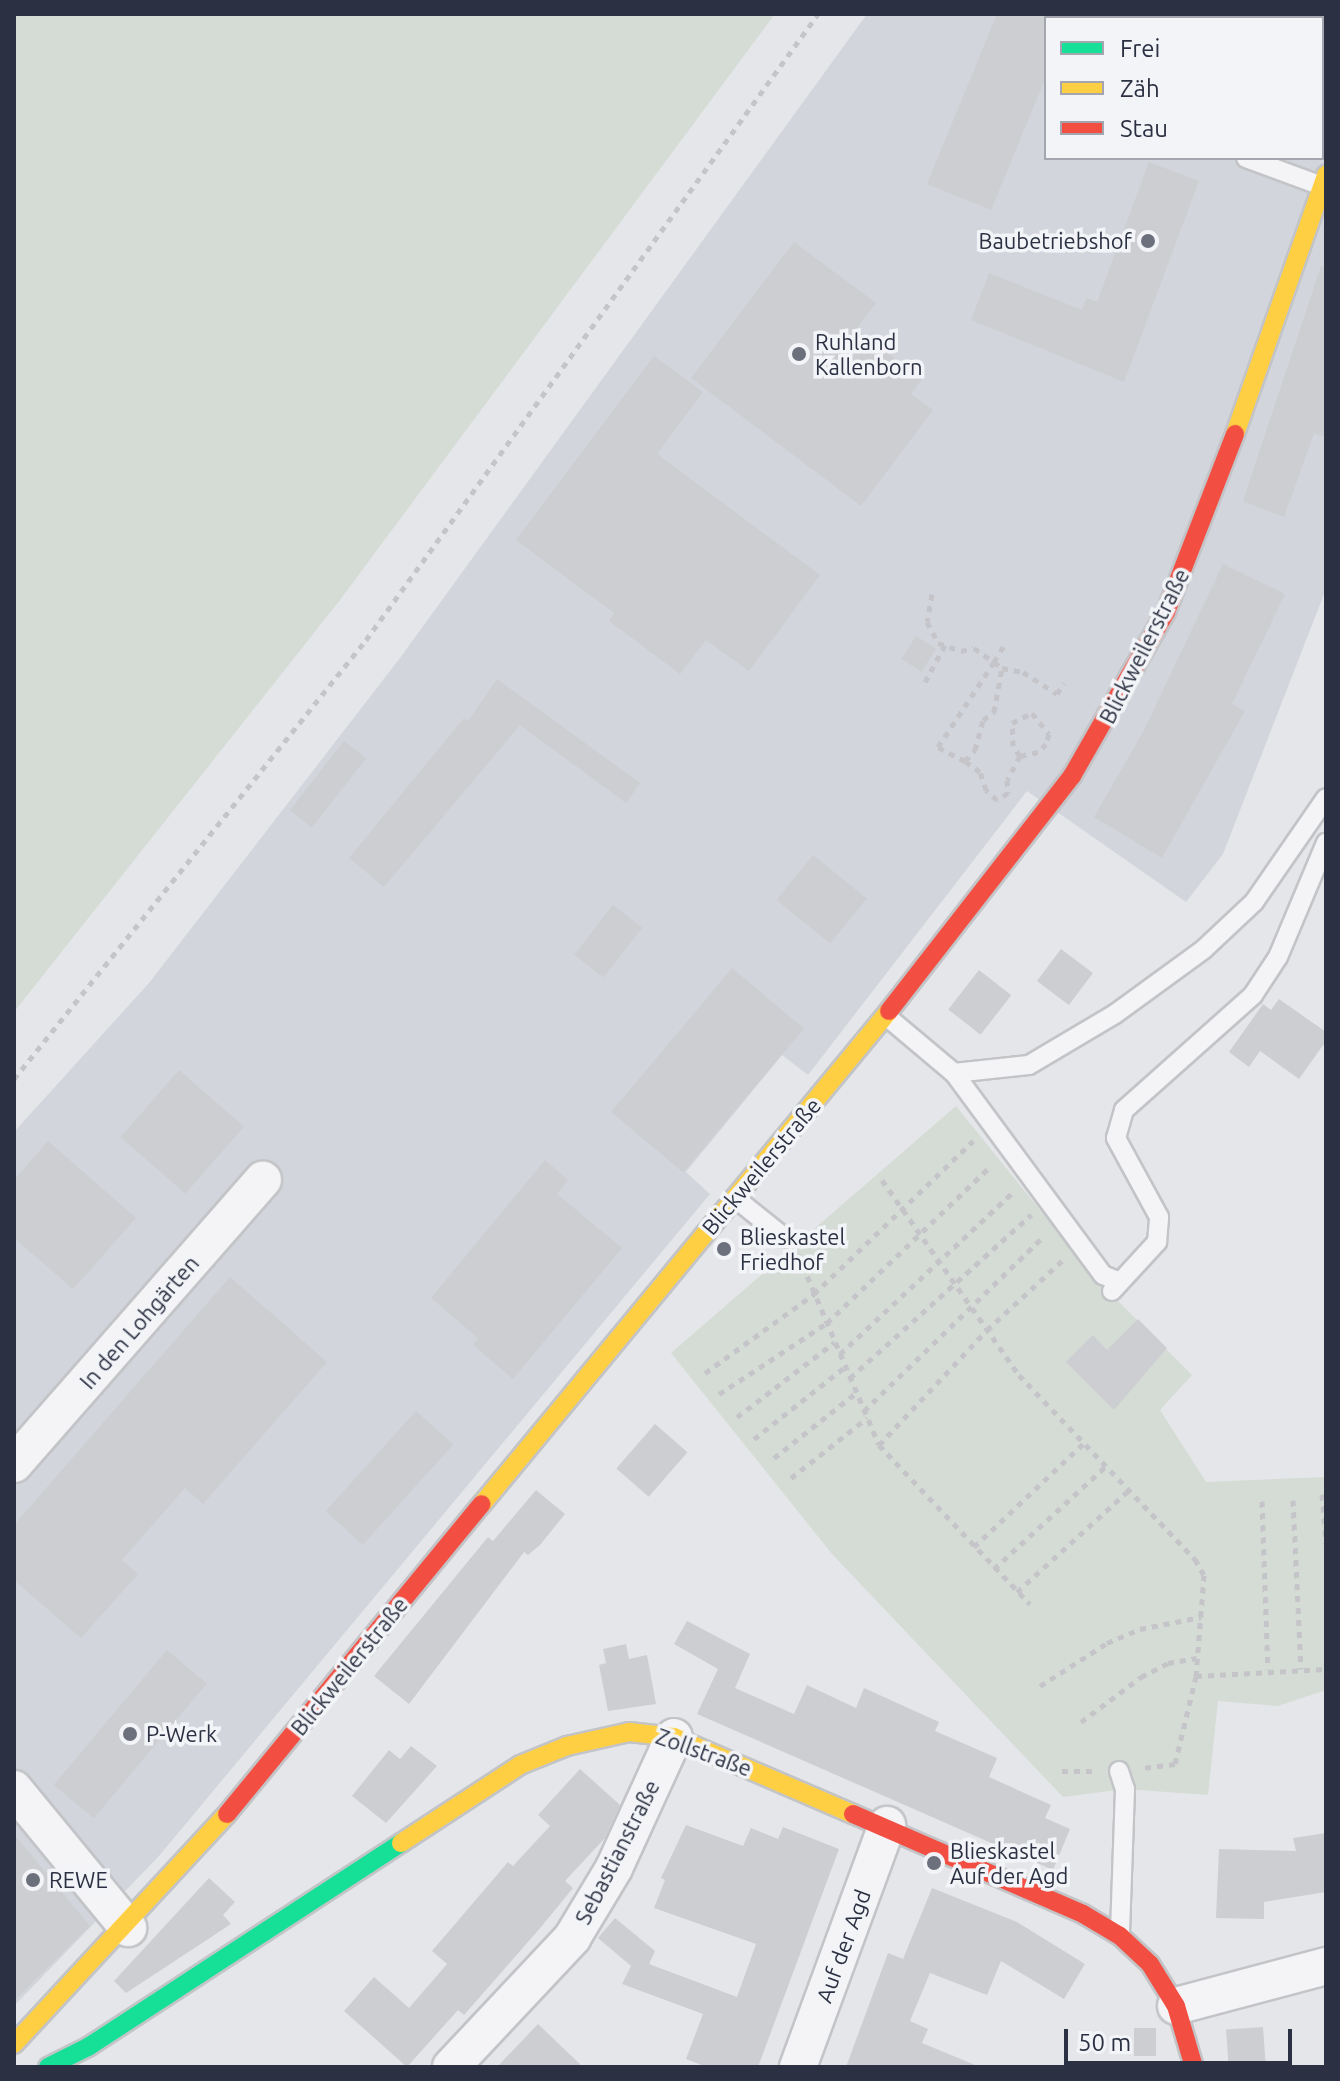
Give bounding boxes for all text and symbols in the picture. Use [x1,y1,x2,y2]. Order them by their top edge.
legend [1044,16,1324,160]
text: Frei [1120,35,1160,62]
text: Zäh [1120,75,1160,102]
text: Stau [1120,115,1168,142]
place label: Baubetriebshof [978,228,1132,254]
marker: Baubetriebshof [1139,232,1157,250]
place label: Ruhland Kallenborn [815,328,923,380]
marker: Ruhland Kallenborn [790,345,808,363]
street label: Blickweilerstraße [1094,564,1194,728]
street label: Blickweilerstraße [696,1092,826,1240]
place label: Blieskastel Friedhof [740,1223,845,1274]
marker: Blieskastel Friedhof [715,1240,733,1258]
street label: In den Lohgärten [74,1250,204,1394]
street label: Blickweilerstraße [285,1591,413,1741]
place label: P-Werk [146,1721,217,1747]
street label: Zollstraße [653,1723,755,1781]
marker: P-Werk [121,1725,139,1743]
street label: Sebastianstraße [569,1775,665,1929]
place label: Blieskastel Auf der Agd [950,1837,1068,1888]
marker: Blieskastel Auf der Agd [925,1854,943,1872]
place label: REWE [49,1867,108,1893]
marker: REWE [24,1871,42,1889]
street label: Auf der Agd [810,1886,876,2006]
scale bar [1068,2013,1296,2063]
text: 50 m [1078,2029,1131,2056]

